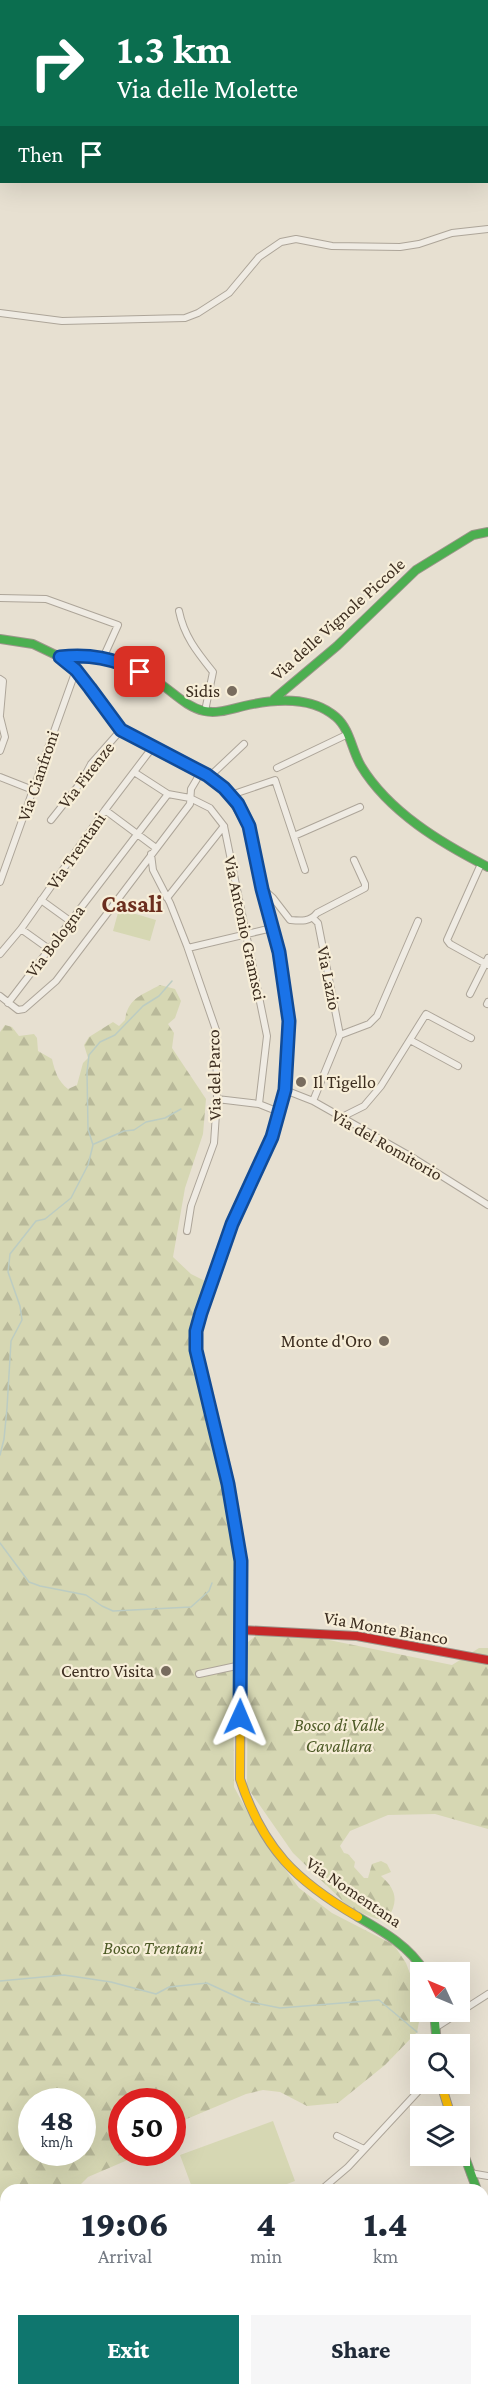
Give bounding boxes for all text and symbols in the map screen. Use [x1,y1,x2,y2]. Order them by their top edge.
icon: right [18,24,96,102]
text: 1.3 km [117,25,231,72]
text: Via delle Molette [117,74,298,104]
icon: arrive [75,138,108,171]
text: Then [18,142,63,167]
street label: Via delle Vignole Piccole [267,554,409,684]
pin [114,646,165,697]
icon: arrive [123,655,156,688]
place label: Sidis [186,681,220,701]
marker: Sidis [225,684,239,698]
street label: Via Cianfroni [13,728,63,824]
street label: Via Firenze [54,738,118,812]
street label: Via Trentani [42,809,110,893]
street label: Via Antonio Gramsci [220,854,270,1002]
district label: Casali [101,890,163,917]
street label: Via Bologna [21,901,89,981]
street label: Via Lazio [313,944,345,1012]
street label: Via del Parco [203,1029,225,1121]
place label: Il Tigello [313,1072,376,1092]
marker: Il Tigello [294,1075,308,1089]
street label: Via del Romitorio [328,1105,446,1185]
place label: Monte d'Oro [281,1331,372,1351]
marker: Monte d'Oro [377,1334,391,1348]
street label: Via Monte Bianco [322,1607,450,1649]
place label: Centro Visita [61,1661,154,1681]
marker: Centro Visita [159,1664,173,1678]
position arrow [208,1685,272,1749]
park label: Bosco di Valle Cavallara [294,1715,385,1756]
street label: Via Nomentana [302,1853,406,1931]
park label: Bosco Trentani [103,1938,203,1958]
north arrow [410,1962,470,2022]
map controls [410,1962,470,2166]
button: search [410,2034,470,2094]
speed limit sign: 50 [108,2088,186,2166]
text: 48 [40,2103,74,2136]
button: layers [410,2106,470,2166]
text: km/h [41,2134,73,2150]
text: 19:06 [81,2204,169,2244]
text: 4 [256,2204,276,2244]
text: 1.4 [364,2204,408,2244]
text: Arrival [98,2245,152,2267]
text: min [250,2245,282,2267]
text: km [373,2245,398,2267]
button: Exit [18,2315,239,2384]
button: Share [251,2315,471,2384]

